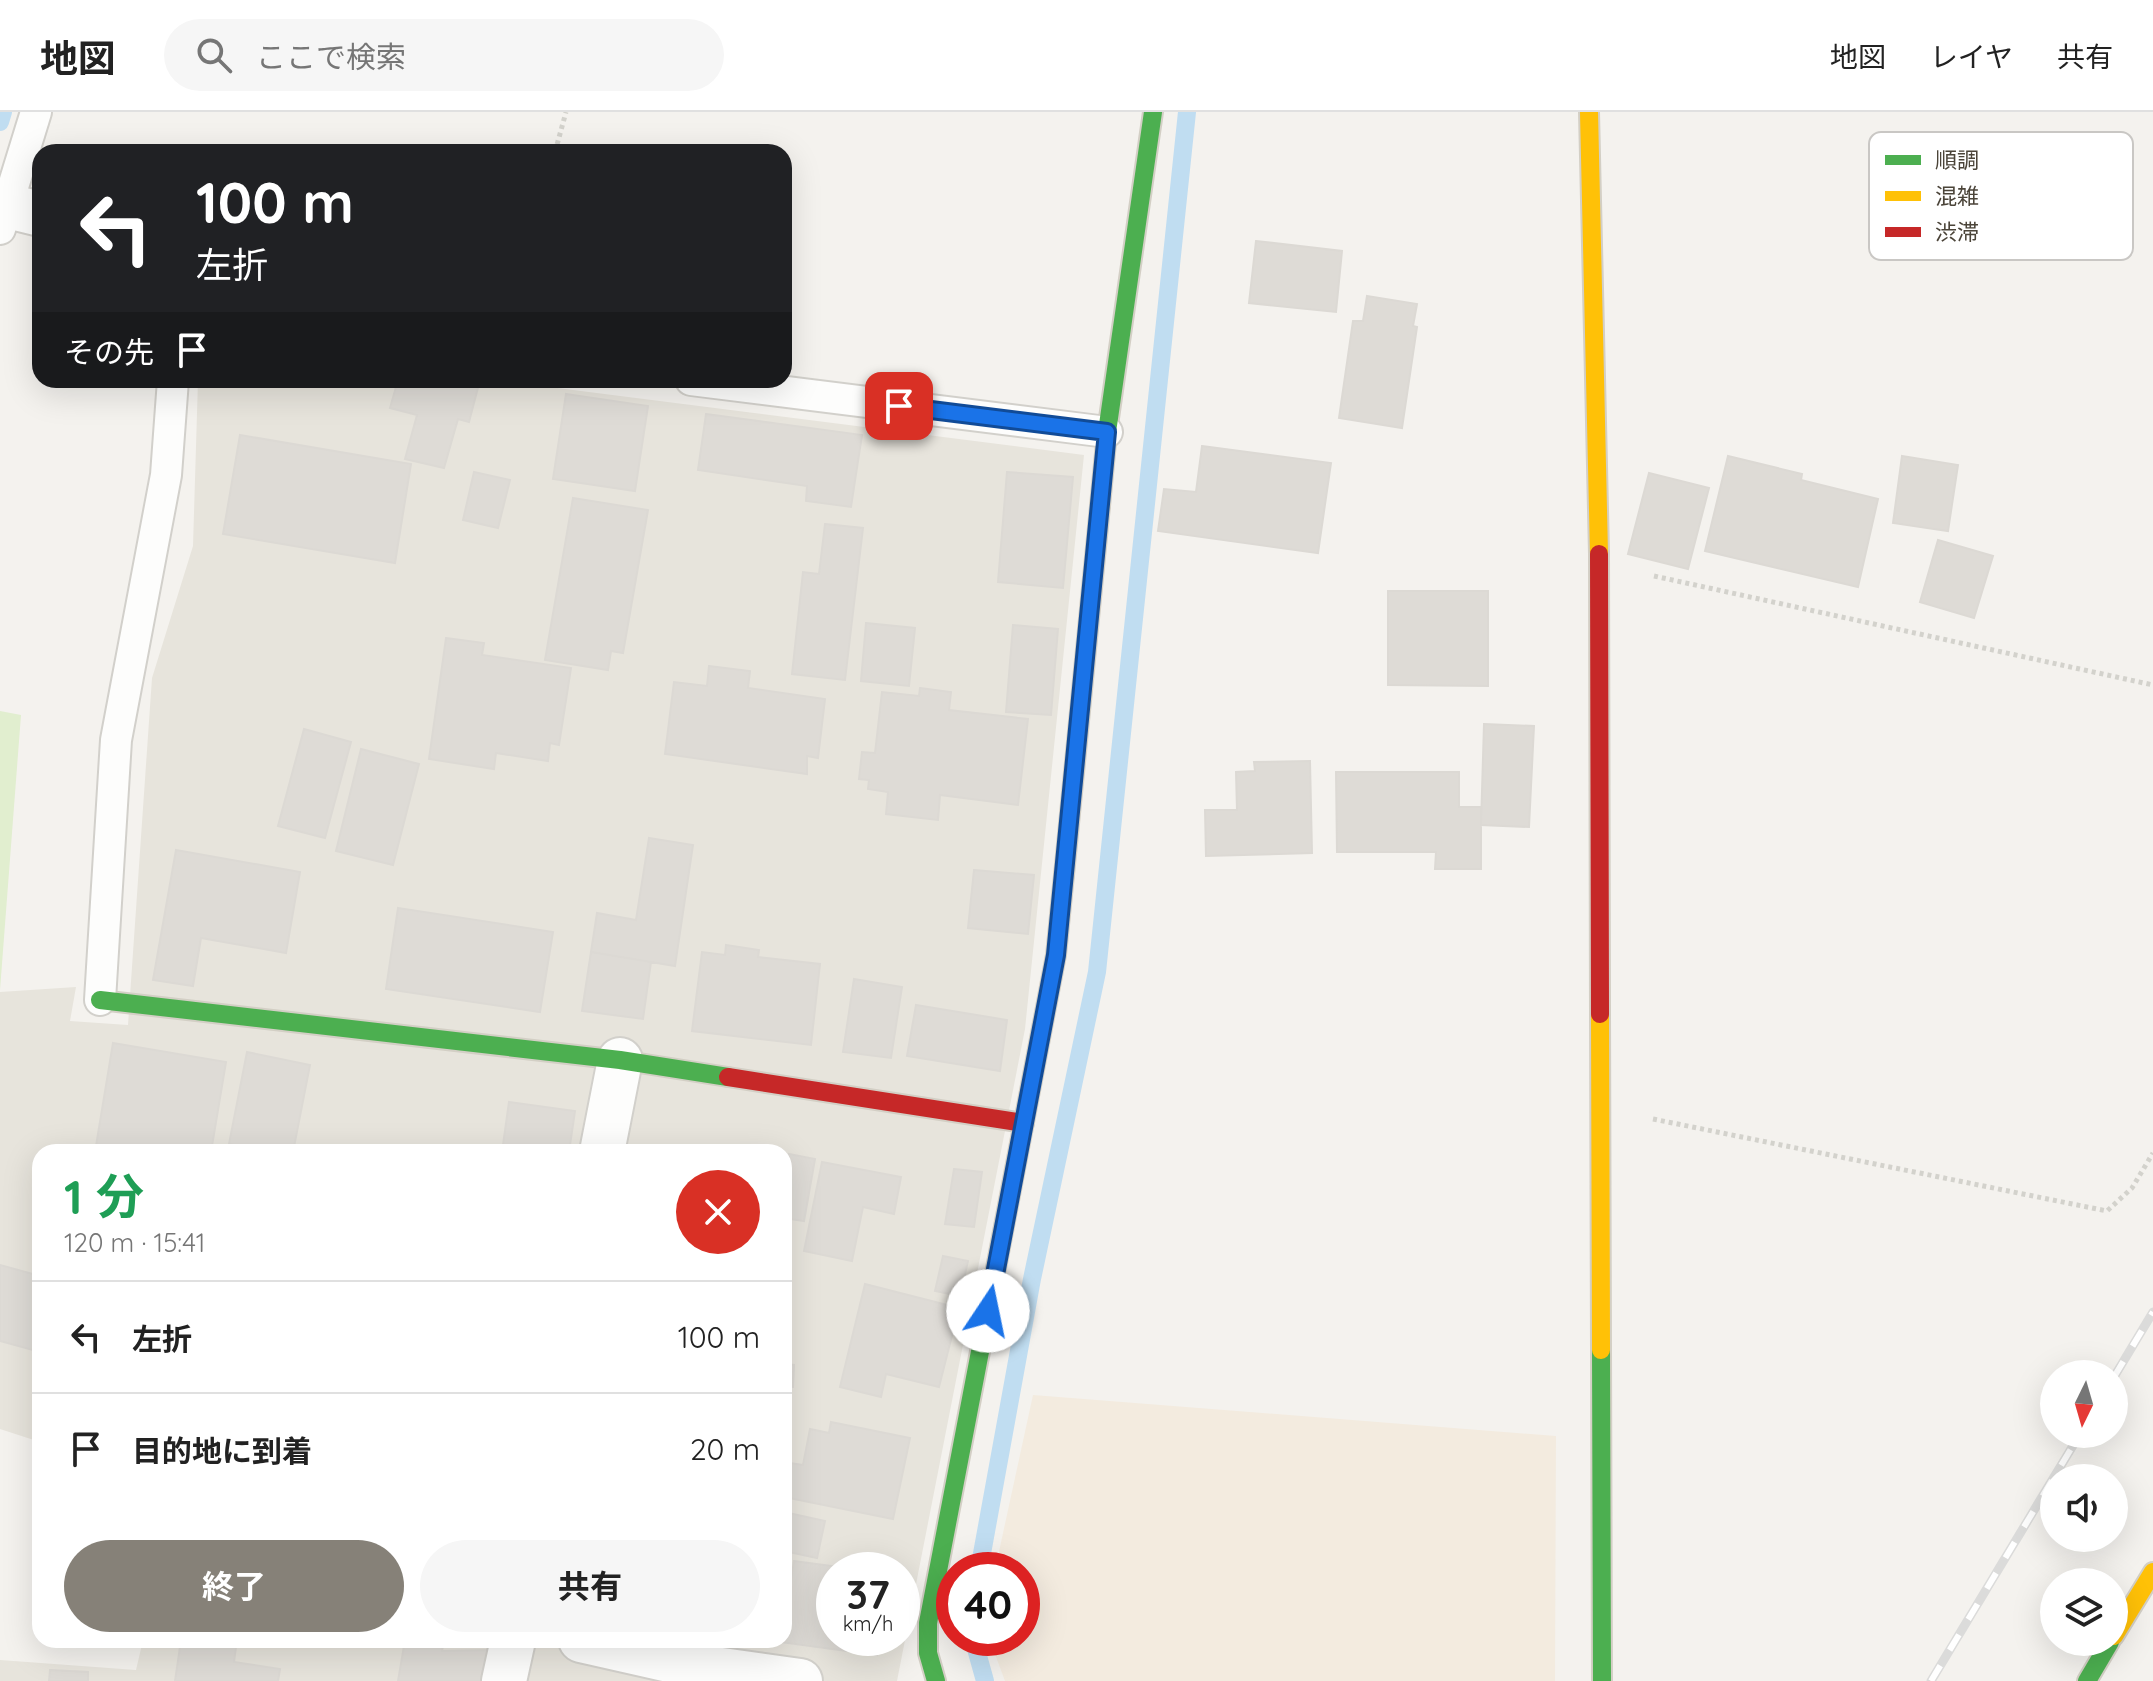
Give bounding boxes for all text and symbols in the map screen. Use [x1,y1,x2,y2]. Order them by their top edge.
search box [164,19,724,91]
icon: search [192,33,236,77]
text: 地図 [40,34,116,82]
text: ここで検索 [256,38,406,76]
text: 地図 [1830,39,1886,74]
text: レイヤ [1930,39,2013,74]
text: 共有 [2057,39,2113,74]
legend [1869,132,2133,260]
text: 順調 [1935,146,1979,174]
text: 100 m [196,167,354,237]
icon: left [64,176,168,280]
text: 混雑 [1935,182,1979,210]
text: 渋滞 [1935,218,1979,246]
text: 左折 [196,242,268,287]
icon: arrive [170,328,214,372]
text: その先 [64,333,154,371]
pin [865,372,933,440]
icon: arrive [877,384,921,428]
text: 1 分 [64,1166,144,1226]
button: close [676,1170,760,1254]
text: 120 m · 15:41 [64,1226,205,1259]
position arrow [946,1269,1030,1353]
icon: left [64,1315,108,1359]
text: 100 m [678,1318,760,1356]
text: 左折 [132,1320,192,1358]
north arrow [2040,1360,2128,1448]
map controls [2040,1360,2128,1656]
icon: arrive [64,1427,108,1471]
text: 20 m [690,1430,760,1468]
text: 目的地に到着 [132,1432,312,1470]
button: sound [2040,1464,2128,1552]
button: 終了 [64,1540,404,1632]
button: 共有 [420,1540,760,1632]
speed limit sign: 40 [936,1552,1040,1656]
button: layers [2040,1568,2128,1656]
text: 37 [846,1569,890,1619]
text: km/h [843,1611,893,1636]

